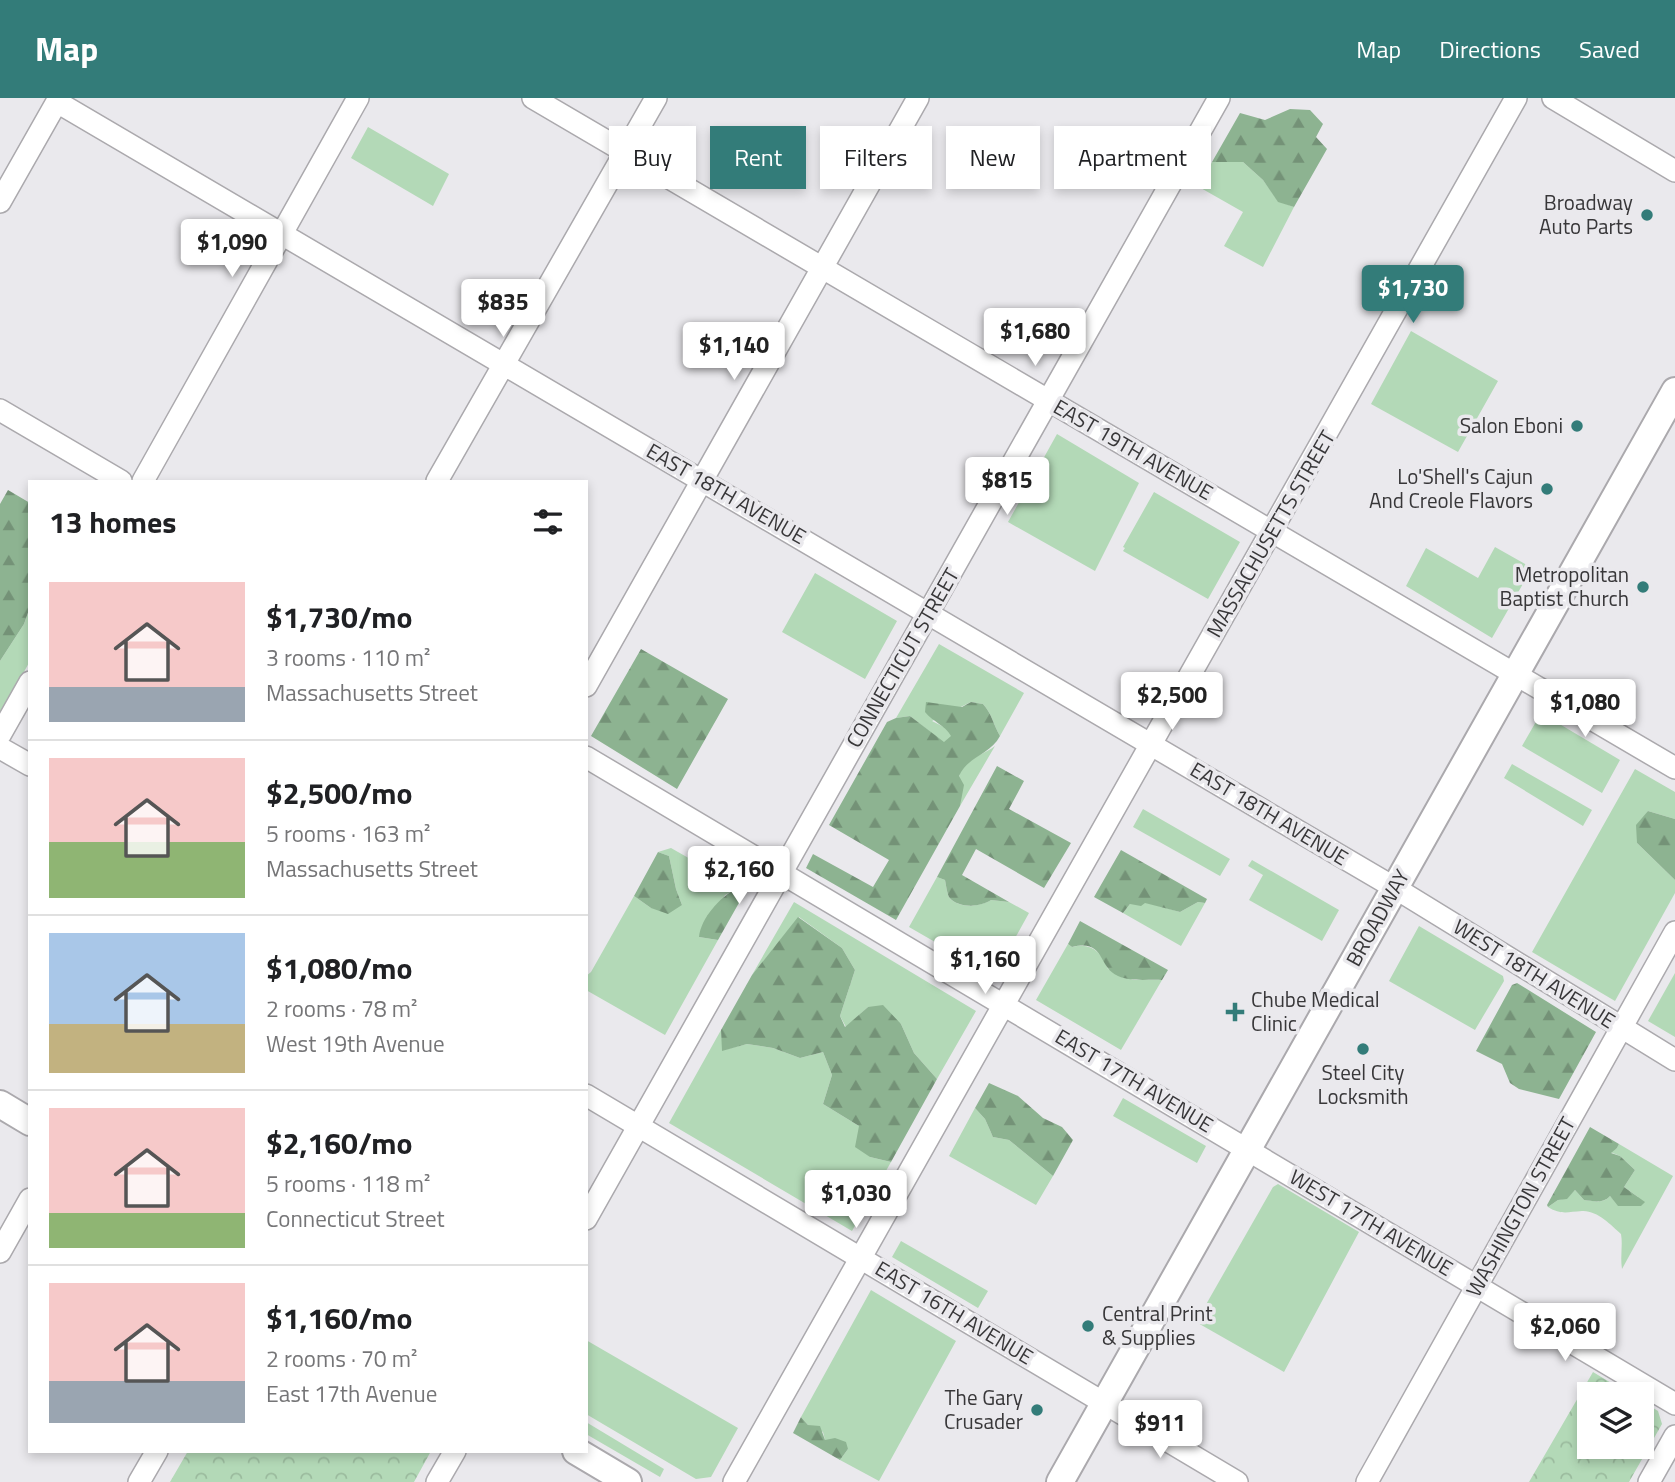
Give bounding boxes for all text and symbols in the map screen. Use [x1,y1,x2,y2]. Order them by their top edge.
text: Map [35,24,98,74]
text: Map [1356,31,1401,67]
text: Directions [1439,31,1541,67]
text: Saved [1579,31,1640,67]
chip: Buy [609,126,696,189]
chip: Rent [710,126,806,189]
chip: Filters [820,126,932,189]
chip: New [946,126,1040,189]
chip: Apartment [1054,126,1211,189]
place label: Broadway Auto Parts [1539,186,1633,242]
marker: Broadway Auto Parts [1639,207,1655,223]
pin: $1,090 [175,220,289,279]
text: $1,090 [197,224,267,259]
pin: $1,730 [1356,266,1470,325]
text: $1,730 [1378,270,1448,305]
pin: $835 [462,280,544,339]
text: $835 [477,284,529,319]
pin: $1,680 [978,308,1092,368]
text: $1,680 [1000,313,1070,348]
pin: $1,140 [677,322,791,382]
text: $1,140 [699,327,769,362]
street label: EAST 19TH AVENUE [1048,390,1219,508]
place label: Salon Eboni [1460,409,1563,441]
marker: Salon Eboni [1569,418,1585,434]
street label: MASSACHUSETTS STREET [1198,424,1343,643]
street label: EAST 18TH AVENUE [641,434,812,552]
pin: $815 [966,458,1048,517]
place label: Lo'Shell's Cajun And Creole Flavors [1369,460,1533,516]
text: $815 [981,462,1033,497]
marker: Lo'Shell's Cajun And Creole Flavors [1539,481,1555,497]
text: 13 homes [49,499,176,545]
icon: filters [529,503,567,541]
place label: Metropolitan Baptist Church [1499,558,1629,614]
street label: CONNECTICUT STREET [838,562,967,753]
marker: Metropolitan Baptist Church [1635,579,1651,595]
text: $1,730/mo [266,594,412,640]
icon: home [105,610,189,694]
text: 3 rooms · 110 m² [266,640,430,675]
pin: $2,500 [1115,672,1229,732]
text: Massachusetts Street [266,675,478,710]
text: $2,500 [1137,677,1207,712]
pin: $1,080 [1528,680,1642,739]
text: $1,080 [1550,684,1620,719]
street label: EAST 18TH AVENUE [1184,753,1355,873]
text: $2,500/mo [266,770,412,816]
icon: home [105,786,189,870]
text: 5 rooms · 163 m² [266,816,430,851]
pin: $2,160 [682,846,796,906]
text: Massachusetts Street [266,851,478,886]
text: $2,160 [704,851,774,886]
street label: BROADWAY [1337,863,1417,972]
street label: WEST 18TH AVENUE [1447,910,1622,1036]
pin: $1,160 [928,936,1042,996]
text: $1,160 [950,941,1020,976]
text: $1,080/mo [266,945,412,991]
icon: home [105,961,189,1045]
place label: Chube Medical Clinic [1251,983,1380,1039]
text: 2 rooms · 78 m² [266,991,417,1026]
marker: Chube Medical Clinic [1225,1002,1245,1022]
street label: EAST 17TH AVENUE [1049,1020,1220,1140]
text: West 19th Avenue [266,1026,445,1061]
marker: Steel City Locksmith [1355,1041,1371,1057]
place label: Steel City Locksmith [1318,1056,1408,1112]
street label: WASHINGTON STREET [1457,1111,1583,1302]
text: $2,160/mo [266,1120,412,1166]
icon: home [105,1136,189,1220]
street label: WEST 17TH AVENUE [1284,1161,1459,1284]
text: 5 rooms · 118 m² [266,1166,430,1201]
pin: $1,030 [799,1170,913,1230]
text: $1,030 [821,1175,891,1210]
text: Connecticut Street [266,1201,445,1236]
street label: EAST 16TH AVENUE [869,1252,1040,1372]
text: $1,160/mo [266,1295,412,1341]
place label: Central Print & Supplies [1102,1297,1213,1353]
pin: $2,060 [1508,1304,1622,1363]
text: $2,060 [1530,1308,1600,1343]
icon: home [105,1311,189,1395]
marker: Central Print & Supplies [1080,1318,1096,1334]
text: 2 rooms · 70 m² [266,1341,417,1376]
text: East 17th Avenue [266,1376,437,1411]
place label: The Gary Crusader [944,1381,1023,1437]
map controls [1577,1382,1654,1459]
button: layers [1577,1382,1654,1459]
pin: $911 [1119,1400,1201,1460]
marker: The Gary Crusader [1029,1402,1045,1418]
text: $911 [1134,1405,1186,1440]

